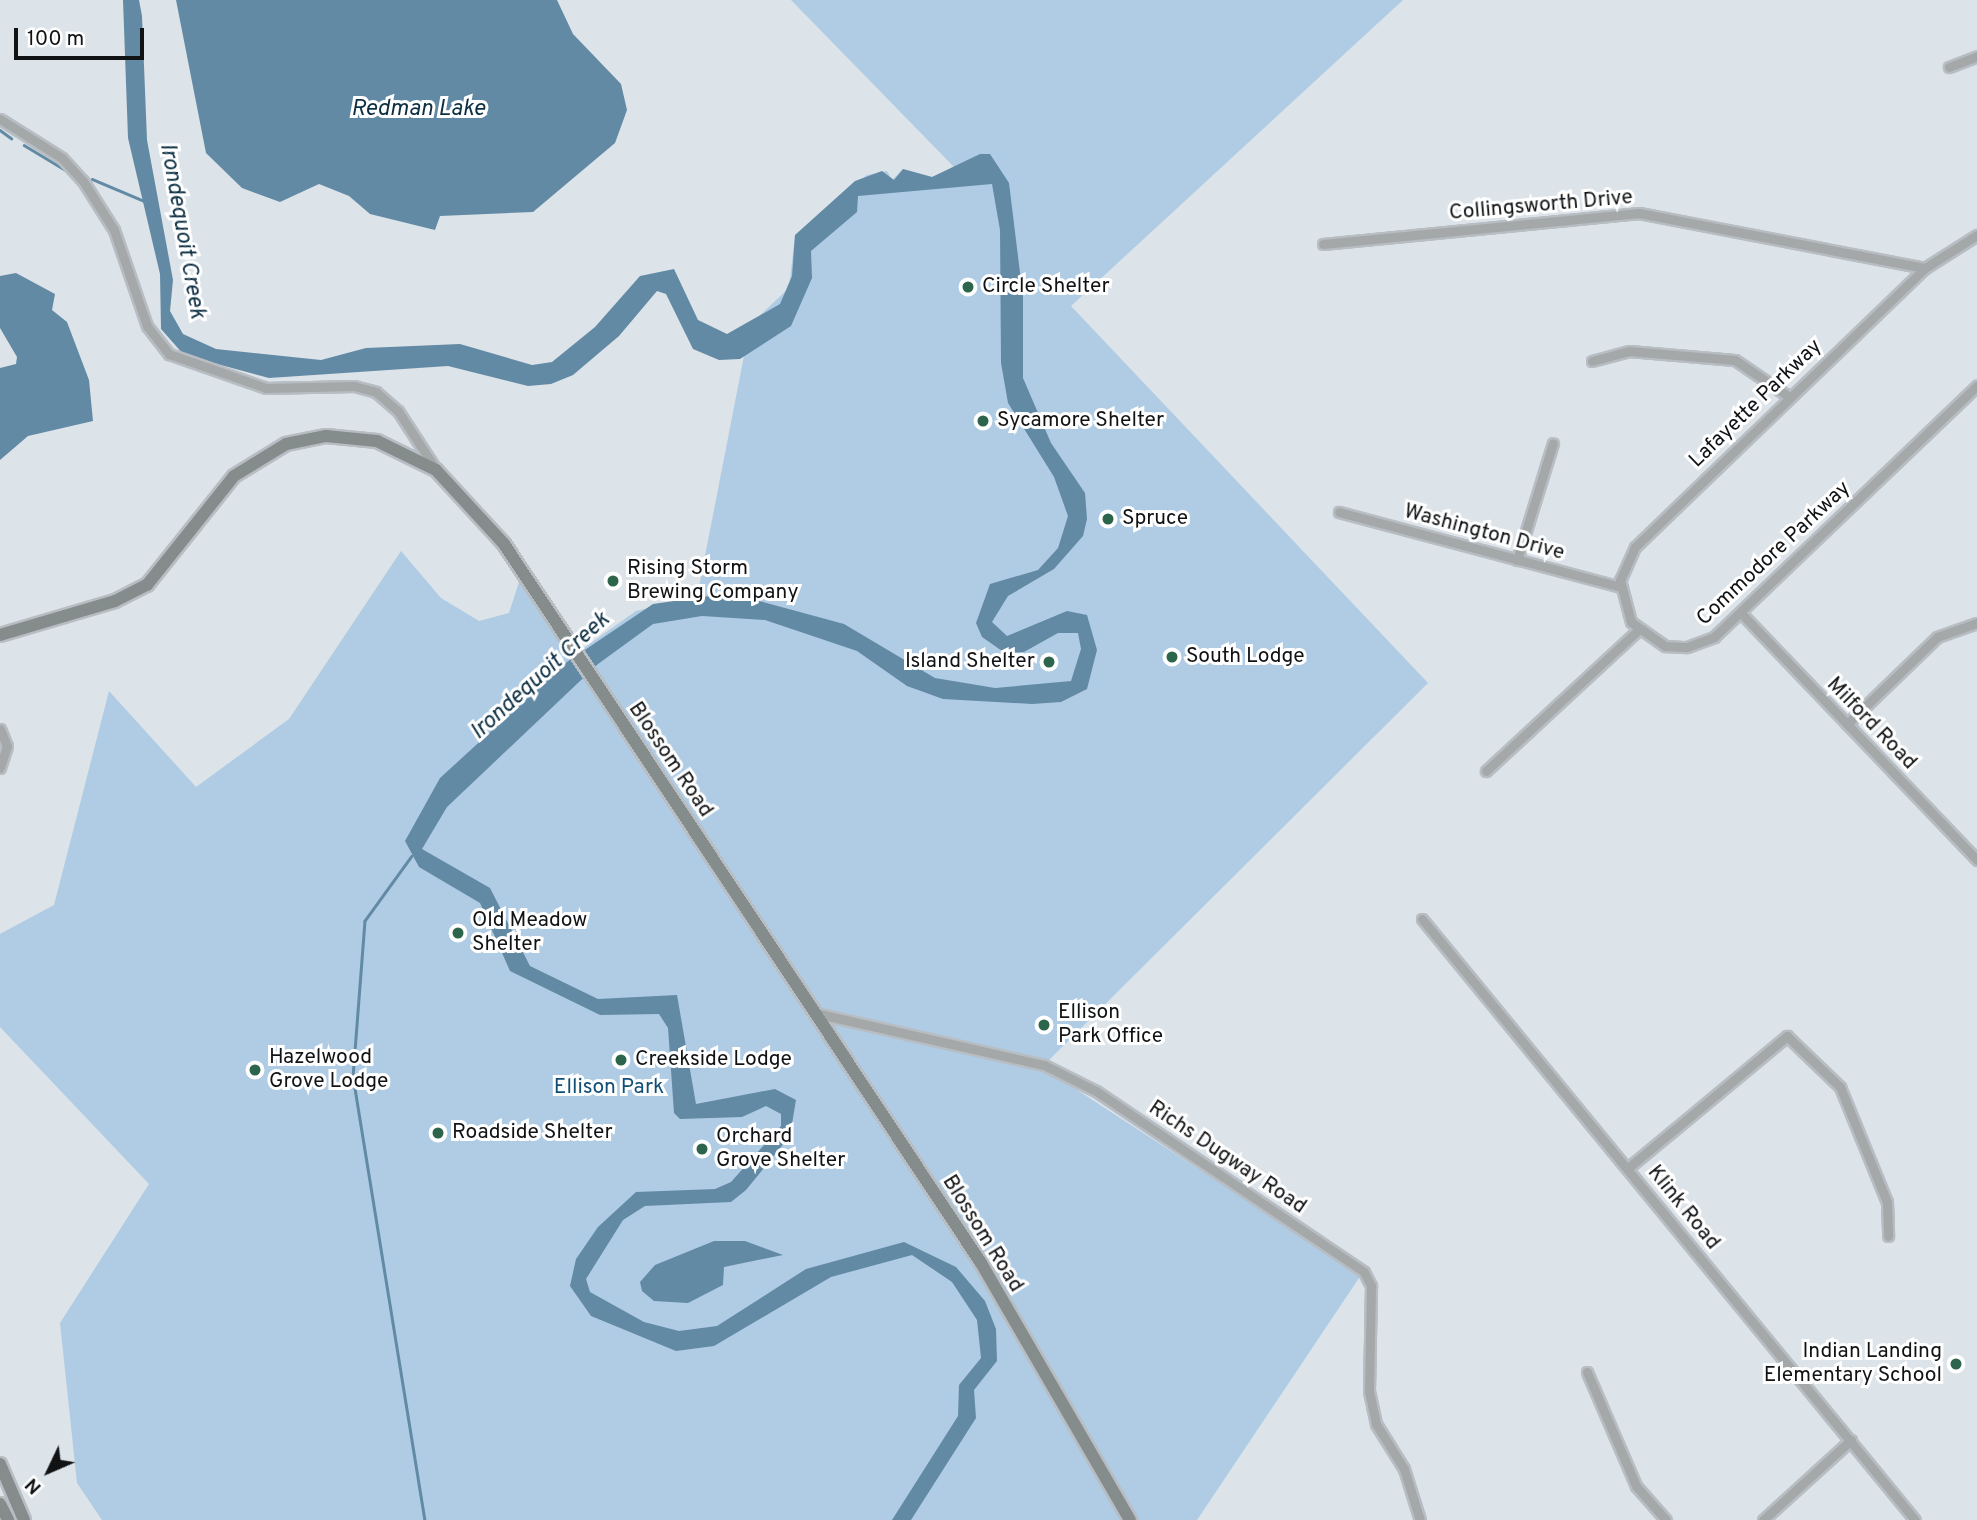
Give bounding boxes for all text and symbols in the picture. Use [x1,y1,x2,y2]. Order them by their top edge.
scale bar [18,14,147,58]
text: 100 m [27,26,84,53]
water label: Redman Lake [351,96,485,124]
water label: Irondequoit Creek [152,141,210,321]
street label: Collingsworth Drive [1448,185,1634,227]
place label: Circle Shelter [982,274,1110,300]
marker: Circle Shelter [960,279,976,295]
street label: Lafayette Parkway [1685,334,1827,474]
place label: Sycamore Shelter [997,408,1164,434]
marker: Sycamore Shelter [975,413,991,429]
street label: Commodore Parkway [1692,476,1856,632]
street label: Washington Drive [1401,499,1567,567]
place label: Spruce [1122,506,1188,532]
marker: Spruce [1100,511,1116,527]
place label: Rising Storm Brewing Company [627,556,799,606]
marker: Rising Storm Brewing Company [605,573,621,589]
water label: Irondequoit Creek [466,607,616,747]
place label: South Lodge [1186,644,1305,670]
place label: Island Shelter [905,649,1035,675]
marker: South Lodge [1164,649,1180,665]
marker: Island Shelter [1041,654,1057,670]
street label: Milford Road [1821,673,1921,775]
street label: Blossom Road [622,698,718,822]
place label: Old Meadow Shelter [472,908,587,958]
marker: Old Meadow Shelter [450,925,466,941]
place label: Ellison Park Office [1058,1000,1163,1050]
marker: Ellison Park Office [1036,1017,1052,1033]
place label: Hazelwood Grove Lodge [269,1045,388,1095]
place label: Creekside Lodge [635,1047,792,1073]
marker: Creekside Lodge [613,1052,629,1068]
marker: Hazelwood Grove Lodge [247,1062,263,1078]
park label: Ellison Park [554,1075,664,1101]
street label: Richs Dugway Road [1143,1096,1311,1220]
place label: Roadside Shelter [452,1120,613,1146]
place label: Orchard Grove Shelter [716,1124,846,1174]
marker: Roadside Shelter [430,1125,446,1141]
marker: Orchard Grove Shelter [694,1141,710,1157]
street label: Klink Road [1641,1161,1725,1255]
street label: Blossom Road [936,1171,1028,1297]
place label: Indian Landing Elementary School [1764,1339,1942,1389]
marker: Indian Landing Elementary School [1948,1356,1964,1372]
north arrow [14,1436,84,1506]
text: N [21,1472,47,1499]

